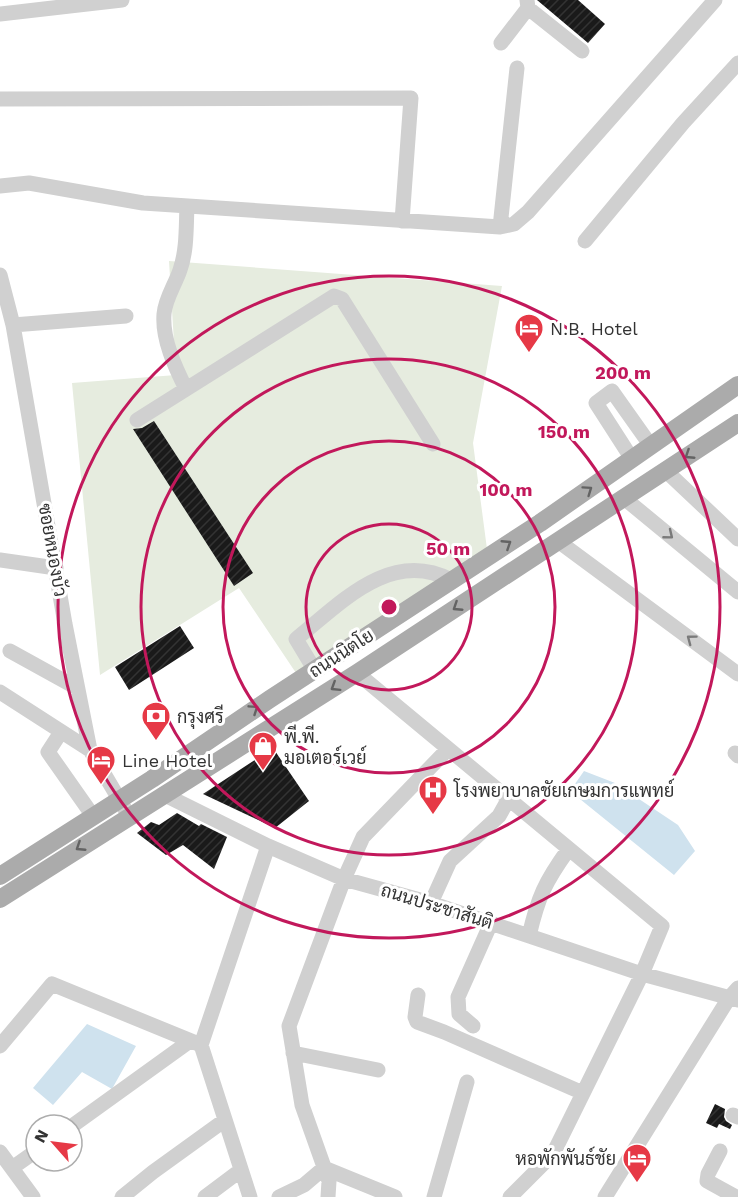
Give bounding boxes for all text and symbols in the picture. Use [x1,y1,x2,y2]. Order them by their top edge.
hotel icon: N.B. Hotel [513,312,545,354]
place label: N.B. Hotel [550,318,638,339]
text: 200 m [595,362,651,383]
text: 150 m [538,421,590,442]
one-way arrow [685,448,695,460]
text: 100 m [479,479,533,500]
one-way arrow [582,486,593,497]
street label: ซอยหนองบัว [34,502,72,598]
one-way arrow [662,528,673,539]
text: 50 m [426,538,470,559]
one-way arrow [501,540,511,552]
centre of rings [379,597,399,617]
one-way arrow [453,599,463,611]
street label: ถนนนิตโย [304,623,377,682]
one-way arrow [687,636,698,647]
one-way arrow [331,679,341,691]
bank icon: กรุงศรี [140,700,172,742]
place label: กรุงศรี [177,704,224,729]
one-way arrow [248,705,259,716]
place label: พี.พี. มอเตอร์เวย์ [284,724,367,768]
shop icon: พี.พี. มอเตอร์เวย์ [247,730,279,772]
hotel icon: Line Hotel [85,744,117,786]
place label: Line Hotel [122,750,213,771]
hospital icon: โรงพยาบาลชัยเกษมการแพทย์ [417,774,449,816]
place label: โรงพยาบาลชัยเกษมการแพทย์ [453,778,674,801]
one-way arrow [76,840,86,852]
street label: ถนนประชาสันติ [378,879,496,933]
north arrow [24,1113,84,1173]
text: N [30,1126,52,1146]
hotel icon: หอพักพันธ์ชัย [621,1142,653,1184]
place label: หอพักพันธ์ชัย [515,1146,616,1169]

